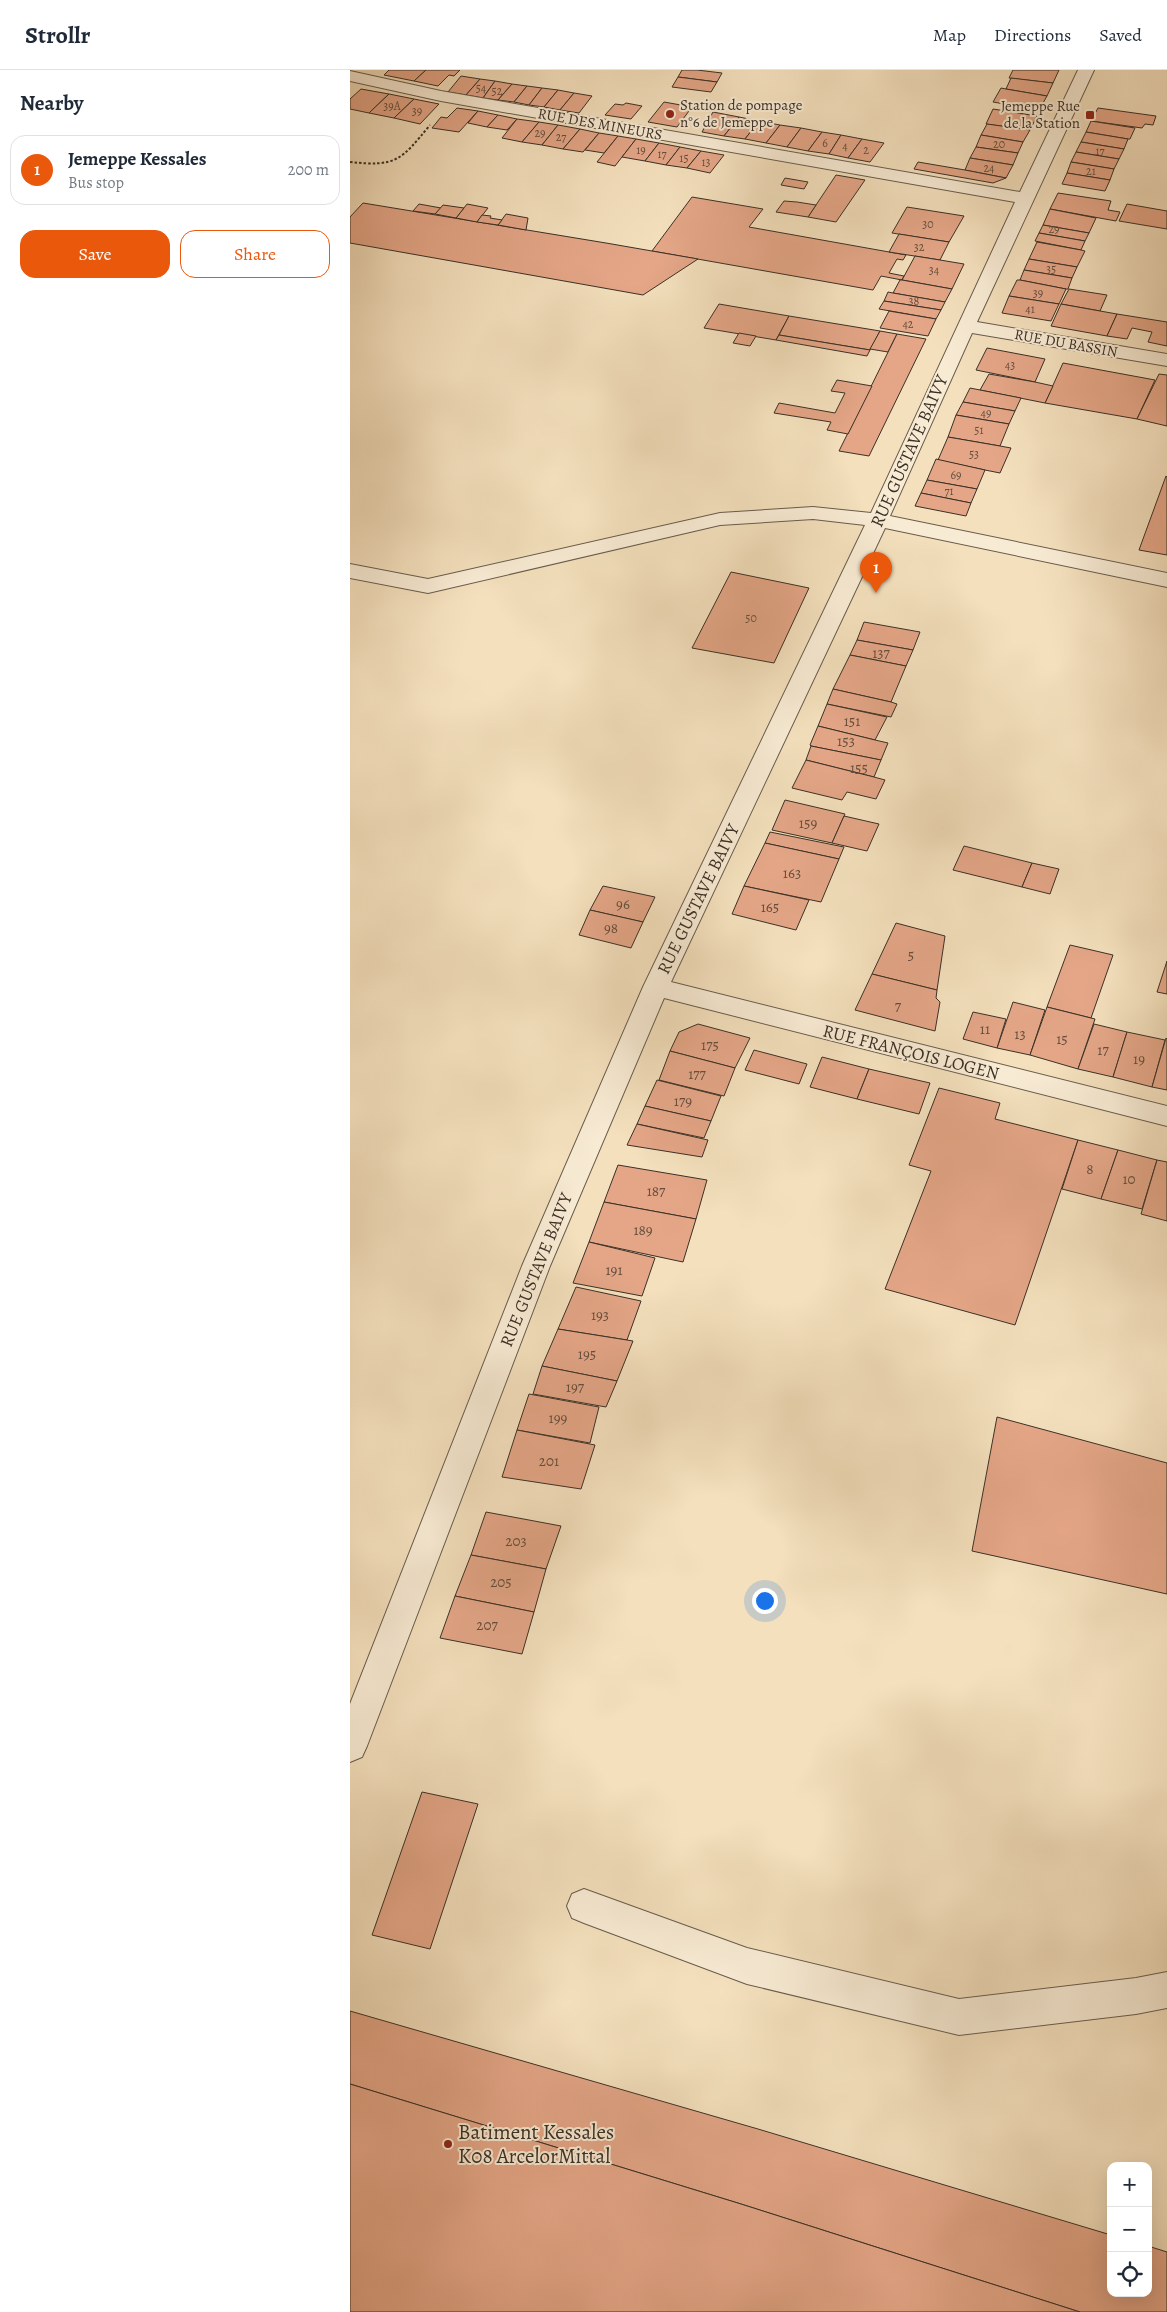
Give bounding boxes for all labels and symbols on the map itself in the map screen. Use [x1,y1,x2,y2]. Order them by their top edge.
house number: 54 [476,80,487,96]
house number: 52 [492,83,503,99]
place label: Station de pompage n°6 de Jemeppe [680,95,803,132]
place label: Jemeppe Rue de la Station [1001,96,1080,133]
house number: 39A [383,98,402,114]
house number: 39 [412,103,422,119]
street label: RUE DES MINEURS [536,103,664,145]
marker: Station de pompage n°6 de Jemeppe [664,108,676,120]
marker: Jemeppe Rue de la Station [1084,109,1096,121]
house number: 29 [534,125,546,141]
house number: 27 [556,129,567,145]
house number: 6 [822,135,828,151]
house number: 20 [993,136,1005,152]
house number: 4 [842,138,848,154]
house number: 19 [636,142,646,158]
house number: 2 [863,142,869,158]
house number: 17 [1095,143,1106,159]
house number: 17 [657,146,668,162]
house number: 15 [679,150,689,166]
house number: 13 [701,154,711,170]
house number: 24 [983,160,995,176]
house number: 21 [1086,163,1096,179]
house number: 30 [922,216,934,232]
house number: 29 [1048,221,1060,237]
house number: 32 [914,239,925,255]
house number: 35 [1046,261,1056,277]
house number: 34 [929,262,940,278]
house number: 39 [1033,285,1043,301]
house number: 38 [909,293,920,309]
house number: 41 [1025,301,1035,317]
house number: 42 [902,316,914,332]
street label: RUE DU BASSIN [1013,324,1119,362]
house number: 43 [1005,357,1015,373]
street label: RUE GUSTAVE BAIVY [865,370,954,531]
house number: 49 [981,405,991,421]
house number: 51 [974,422,984,438]
house number: 53 [969,446,979,462]
house number: 69 [950,467,962,483]
house number: 71 [944,483,954,499]
pin: 1 [860,552,892,593]
house number: 50 [745,610,757,626]
house number: 137 [872,643,891,663]
house number: 151 [844,711,860,731]
house number: 153 [837,731,855,751]
house number: 155 [850,758,868,778]
house number: 159 [799,813,817,833]
street label: RUE GUSTAVE BAIVY [651,819,745,978]
house number: 163 [783,863,801,883]
house number: 96 [616,894,630,914]
house number: 165 [761,897,779,917]
house number: 98 [604,918,618,938]
house number: 5 [908,945,914,965]
house number: 7 [895,996,902,1016]
street label: RUE FRANÇOIS LOGEN [820,1018,1002,1086]
house number: 11 [980,1019,990,1039]
house number: 13 [1014,1024,1026,1044]
house number: 15 [1056,1029,1068,1049]
house number: 175 [701,1035,719,1055]
house number: 17 [1097,1040,1109,1060]
house number: 19 [1133,1049,1145,1069]
house number: 177 [688,1064,707,1084]
house number: 179 [674,1091,692,1111]
house number: 8 [1086,1159,1094,1179]
house number: 10 [1122,1169,1136,1189]
house number: 187 [647,1181,666,1201]
street label: RUE GUSTAVE BAIVY [494,1188,578,1351]
house number: 189 [633,1220,653,1240]
house number: 191 [605,1260,623,1280]
house number: 193 [591,1305,609,1325]
house number: 195 [578,1344,596,1364]
house number: 197 [566,1377,585,1397]
house number: 199 [549,1408,568,1428]
house number: 201 [539,1451,559,1471]
house number: 203 [505,1531,527,1551]
house number: 205 [490,1572,512,1592]
your location [752,1588,778,1614]
house number: 207 [476,1615,498,1635]
place label: Batiment Kessales K08 ArcelorMittal [458,2118,614,2170]
marker: Batiment Kessales K08 ArcelorMittal [442,2138,454,2150]

